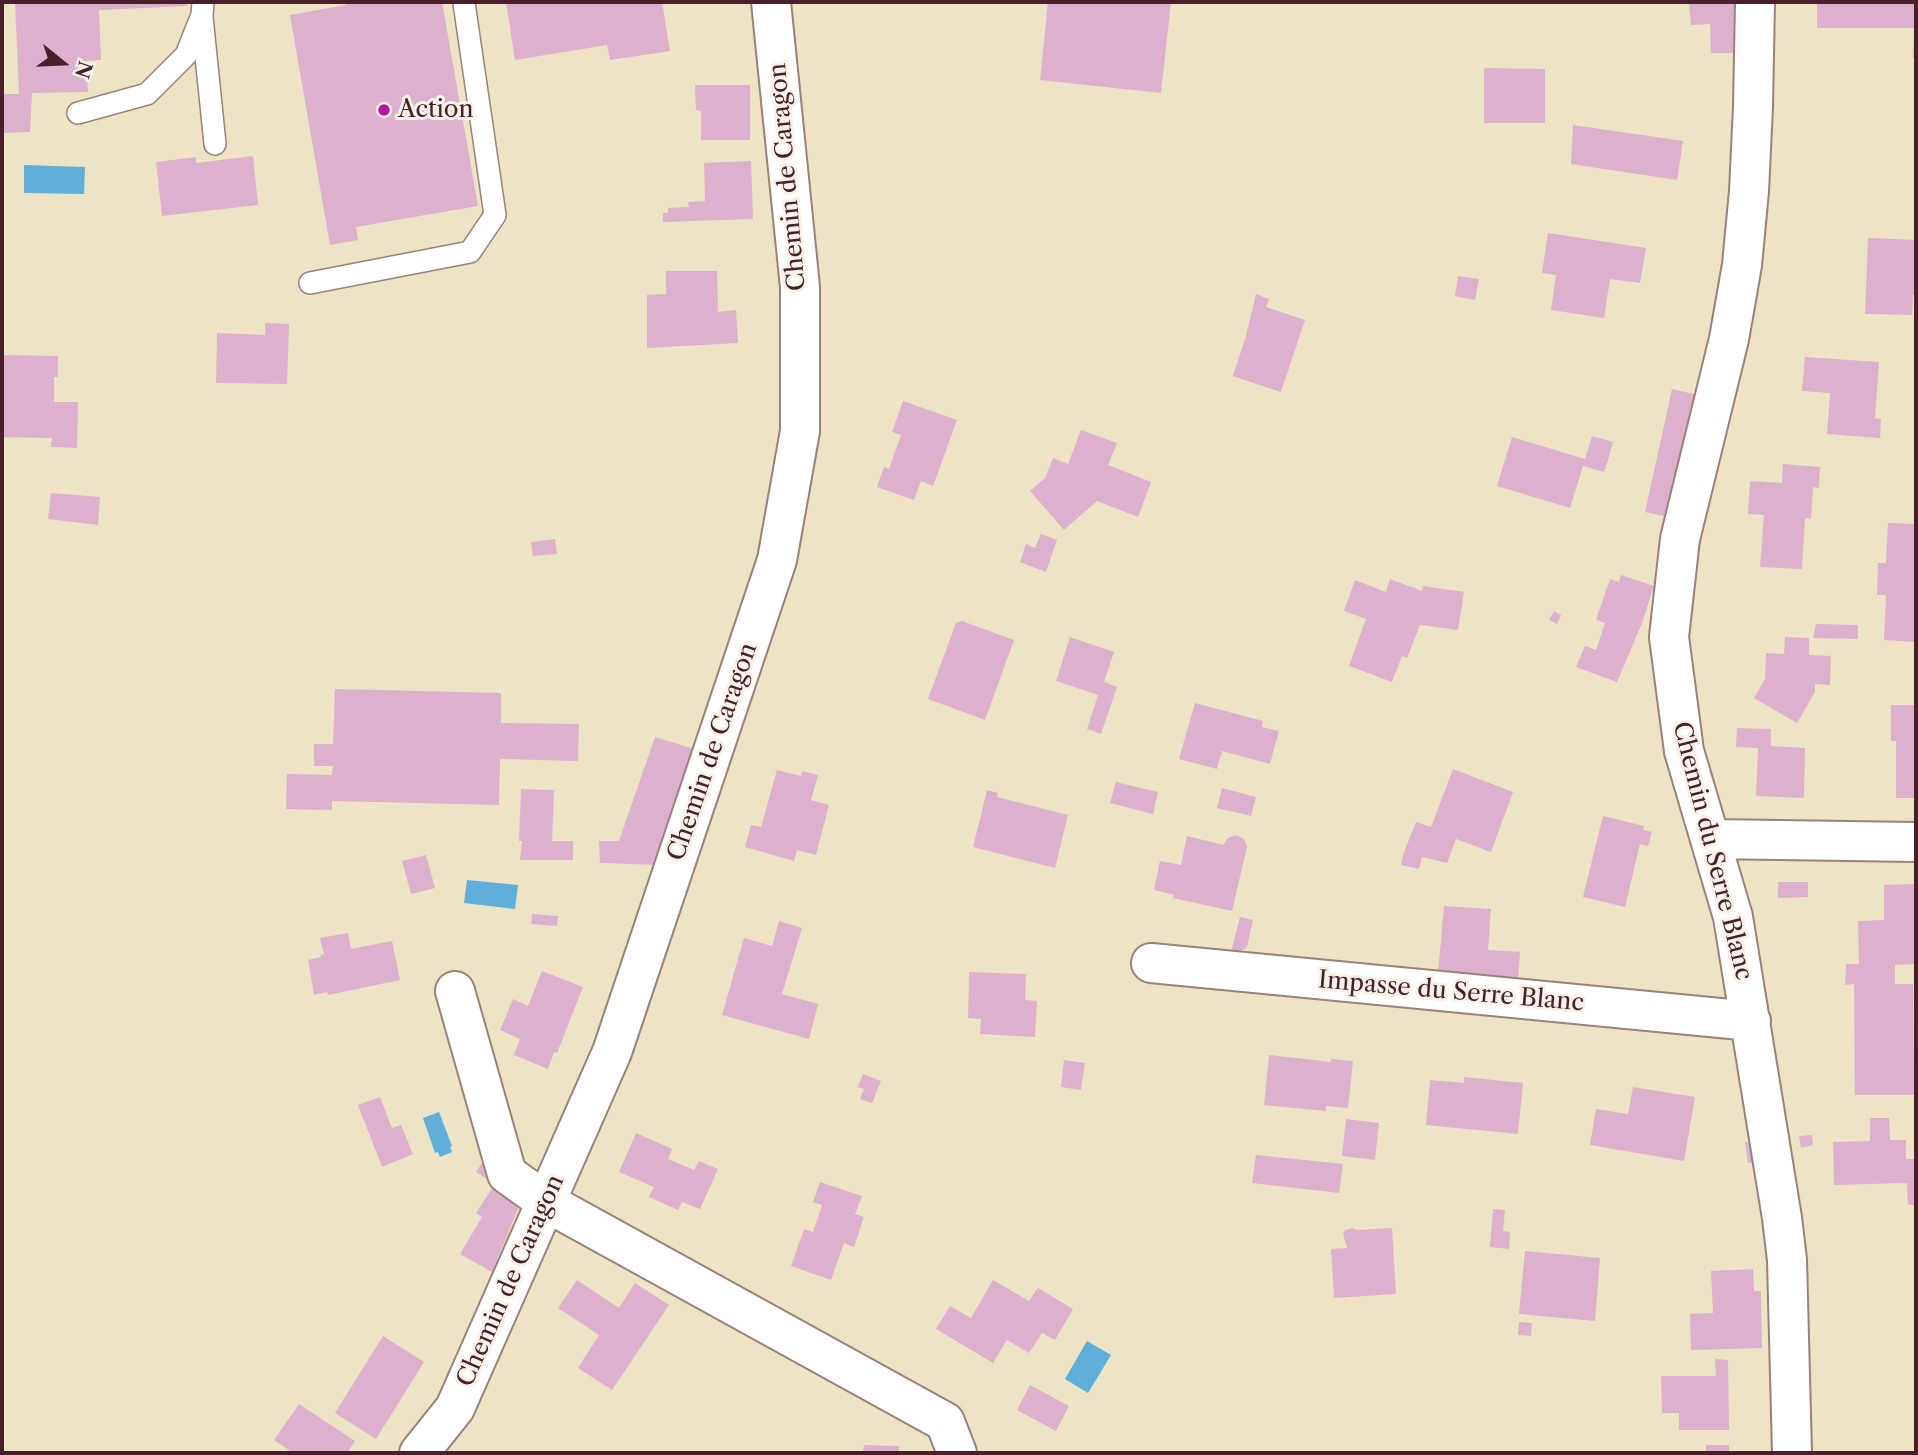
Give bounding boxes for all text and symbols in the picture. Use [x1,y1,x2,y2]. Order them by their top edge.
north arrow [28,28,98,98]
text: N [70,58,97,81]
street label: Chemin de Caragon [764,62,812,292]
place label: Action [398,96,474,124]
marker: Action [376,102,392,118]
street label: Chemin de Caragon [662,639,764,865]
street label: Chemin du Serre Blanc [1666,719,1758,983]
street label: Impasse du Serre Blanc [1317,966,1585,1018]
street label: Chemin de Caragon [451,1171,571,1391]

